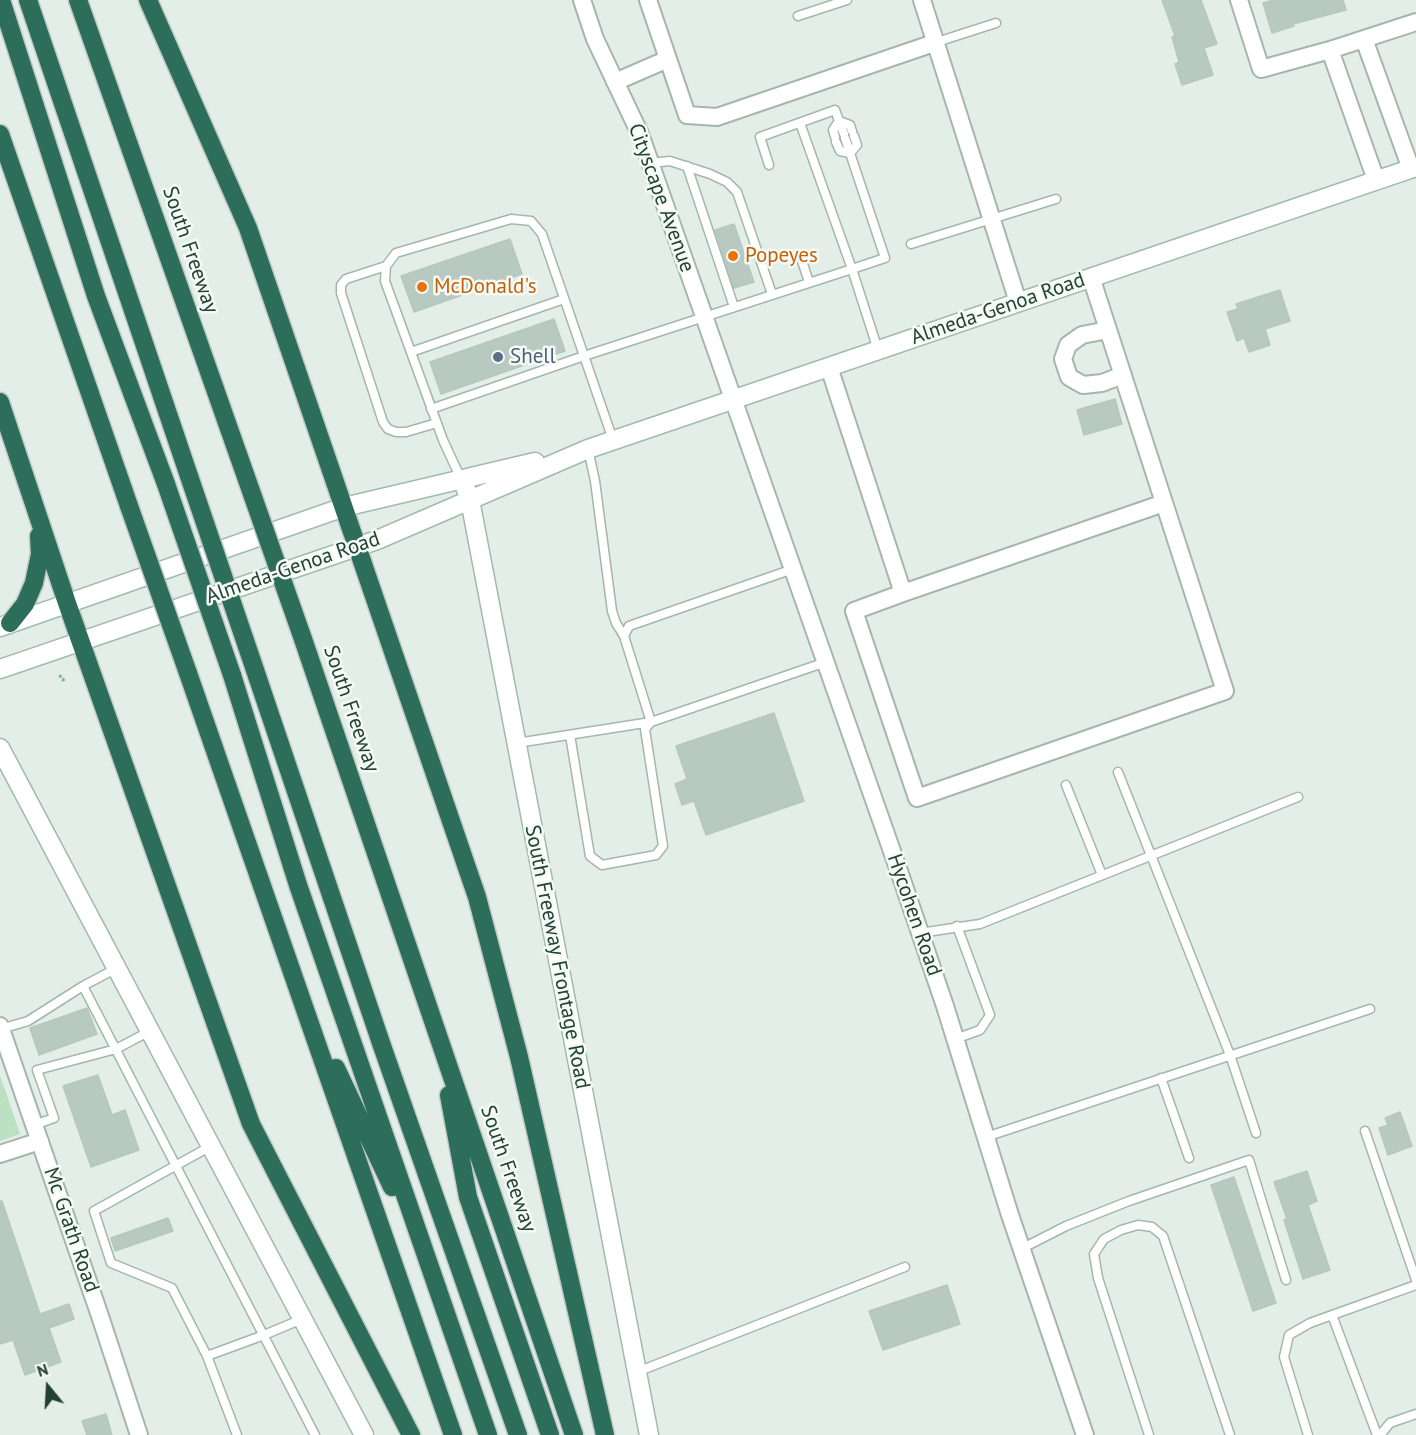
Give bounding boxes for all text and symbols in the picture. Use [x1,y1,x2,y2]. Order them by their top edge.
street label: Cityscape Avenue [622,120,700,276]
street label: South Freeway [157,183,223,317]
place label: Popeyes [745,243,818,269]
marker: Popeyes [726,249,740,263]
street label: Almeda-Genoa Road [908,267,1088,351]
place label: McDonald's [434,274,537,300]
marker: McDonald's [415,280,429,294]
place label: Shell [510,344,556,370]
marker: Shell [491,350,505,364]
street label: Almeda-Genoa Road [203,526,383,610]
street label: South Freeway [318,642,384,776]
street label: South Freeway Frontage Road [519,823,595,1091]
street label: Hycohen Road [881,851,947,979]
street label: South Freeway [475,1102,541,1236]
street label: Mc Grath Road [38,1164,104,1296]
north arrow [18,1357,78,1417]
text: N [34,1359,51,1381]

